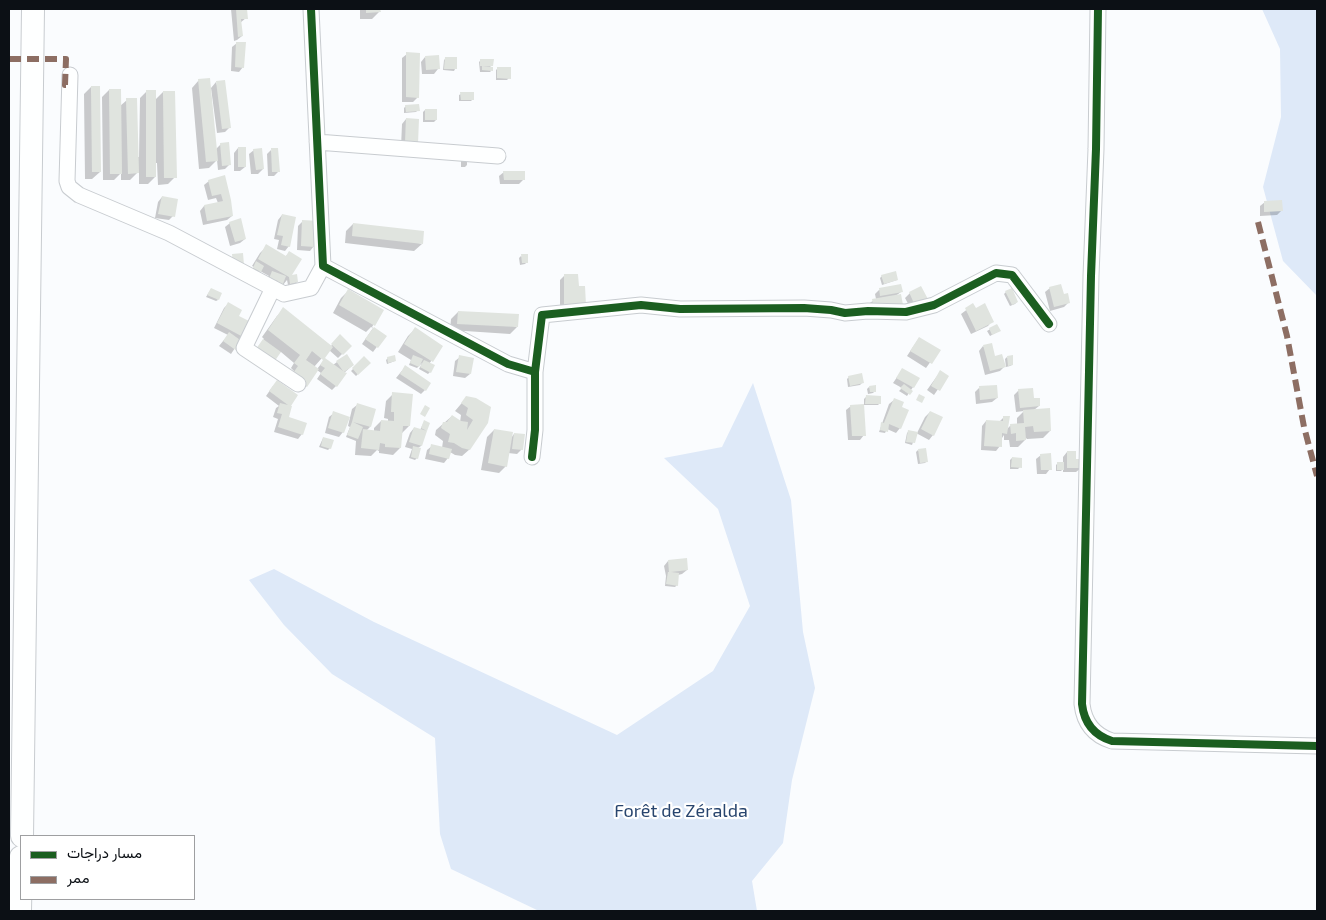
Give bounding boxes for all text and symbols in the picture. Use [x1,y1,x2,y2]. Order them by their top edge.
park label: Forêt de Zéralda [614,800,748,822]
legend [20,835,195,900]
text: مسار دراجات [67,843,142,861]
text: ممر [67,868,89,886]

